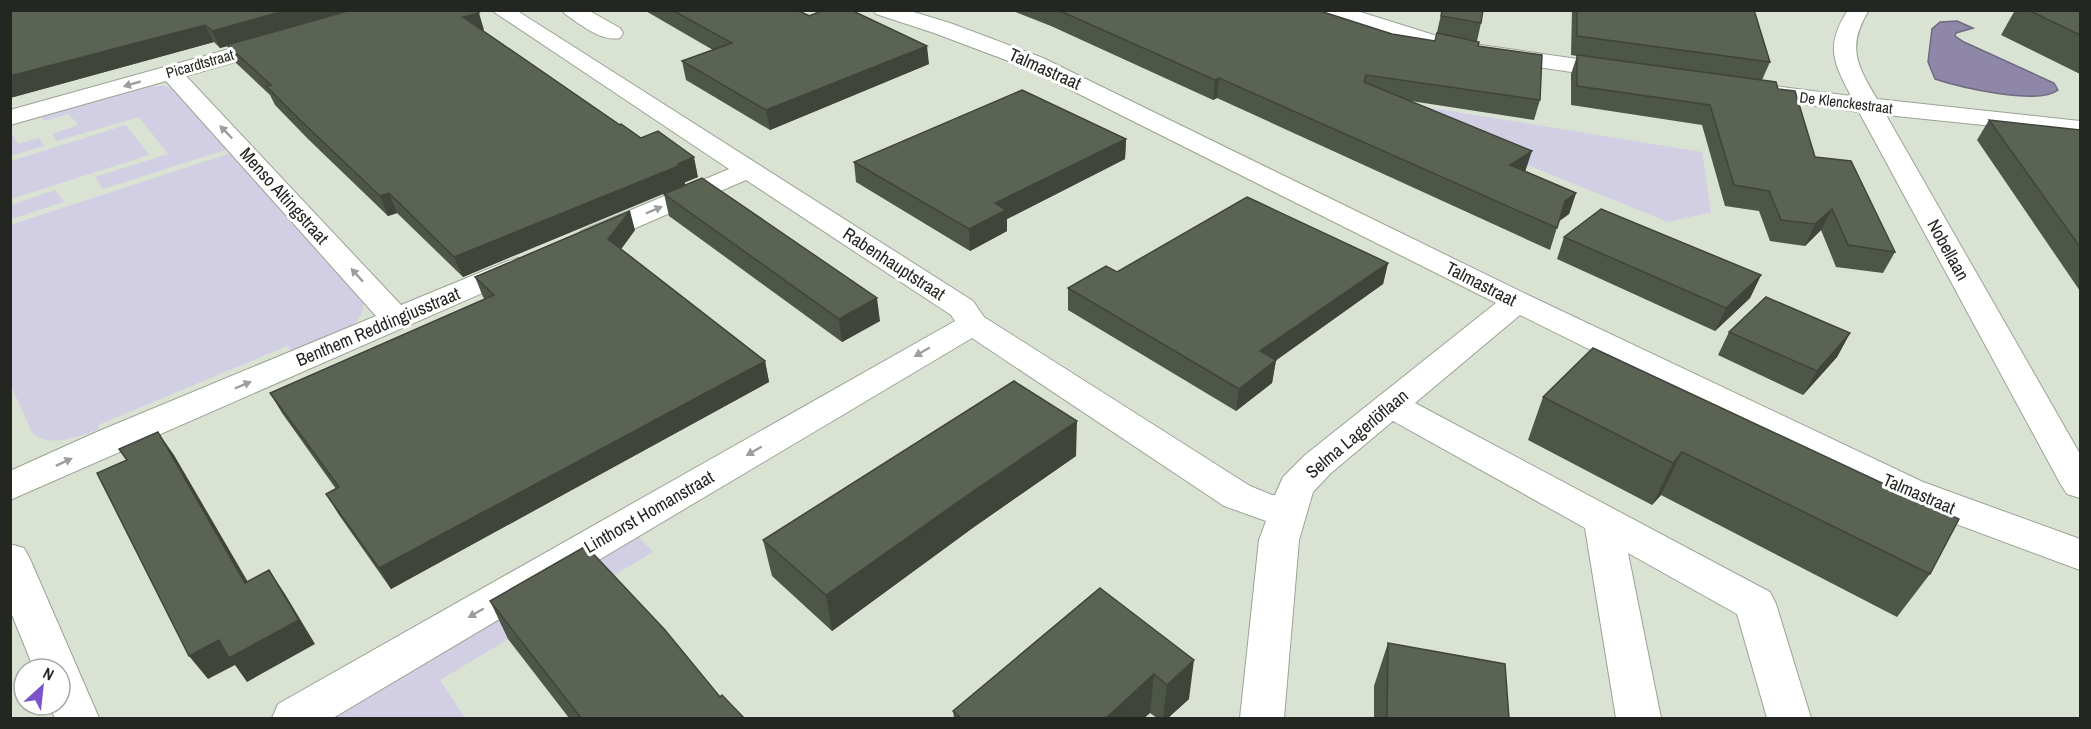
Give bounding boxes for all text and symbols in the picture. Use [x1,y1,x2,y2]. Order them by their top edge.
street label: Talmastraat [1005,42,1085,96]
street label: Picardtstraat [163,44,237,83]
one-way arrow [123,79,141,89]
street label: De Klenckestraat [1798,86,1894,119]
one-way arrow [219,125,233,139]
street label: Menso Altingstraat [234,142,335,249]
one-way arrow [645,205,663,214]
street label: Nobellaan [1921,215,1975,285]
street label: Rabenhauptstraat [838,221,950,306]
street label: Talmastraat [1441,255,1521,312]
one-way arrow [350,268,364,283]
street label: Benthem Reddingiusstraat [292,281,464,372]
one-way arrow [914,347,930,358]
one-way arrow [234,380,252,390]
street label: Selma Lagerlöflaan [1300,383,1413,484]
one-way arrow [745,446,762,456]
one-way arrow [55,458,72,467]
street label: Linthorst Homanstraat [579,464,718,559]
street label: Talmastraat [1879,467,1959,520]
one-way arrow [468,607,484,618]
north arrow [12,657,72,717]
text: N [40,662,58,686]

